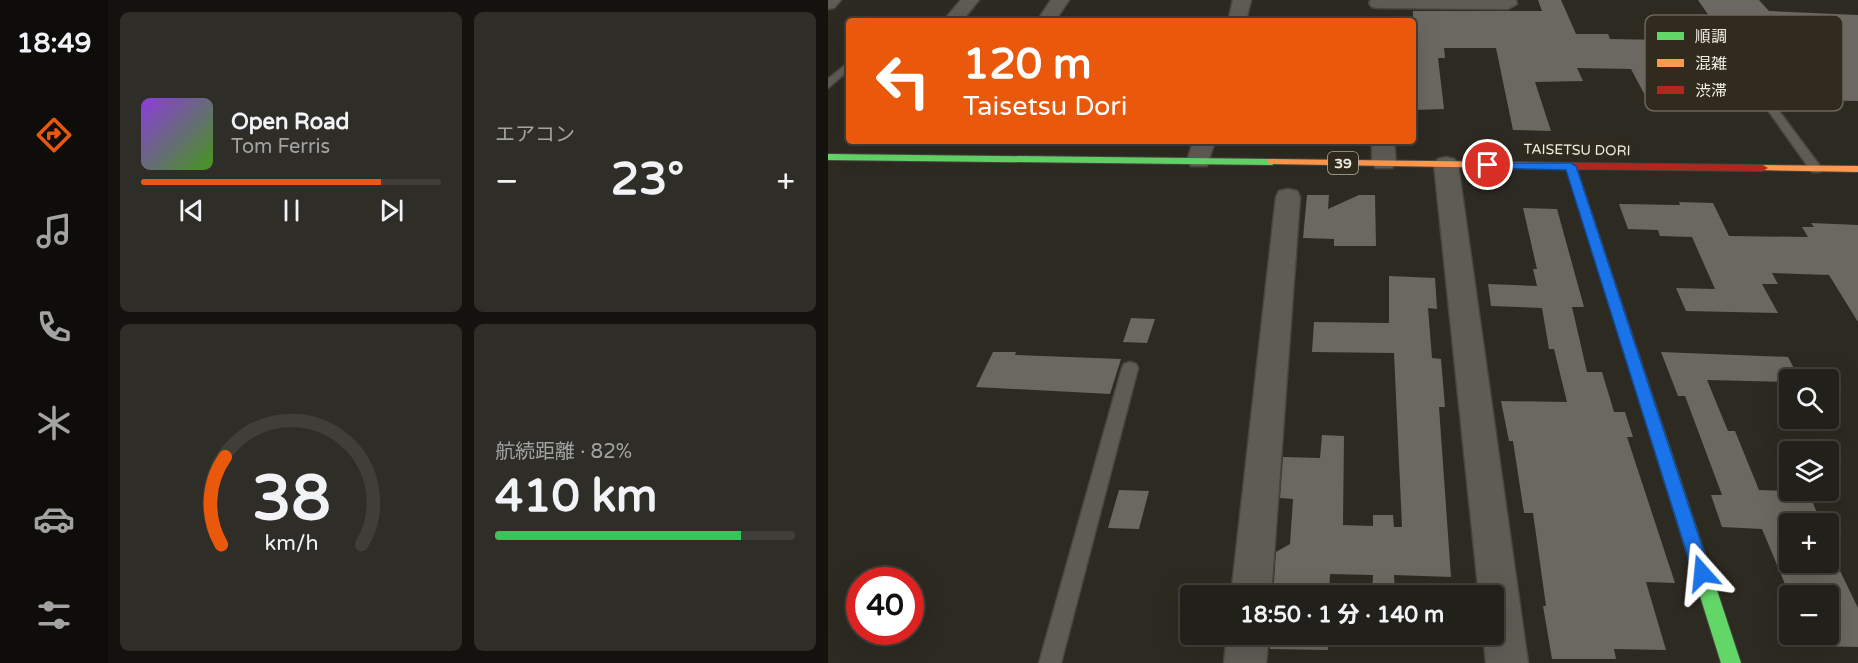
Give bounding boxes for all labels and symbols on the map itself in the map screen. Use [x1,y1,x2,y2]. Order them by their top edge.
legend [1645,15,1843,111]
text: 順調 [1695,27,1727,47]
text: 混雑 [1695,54,1727,74]
text: 渋滞 [1695,81,1727,101]
pin [1462,139,1513,190]
street label: TAISETSU DORI [1523,141,1631,159]
road number: 39 [1328,152,1358,174]
position arrow [1670,541,1734,605]
speed limit sign: 40 [846,567,924,645]

